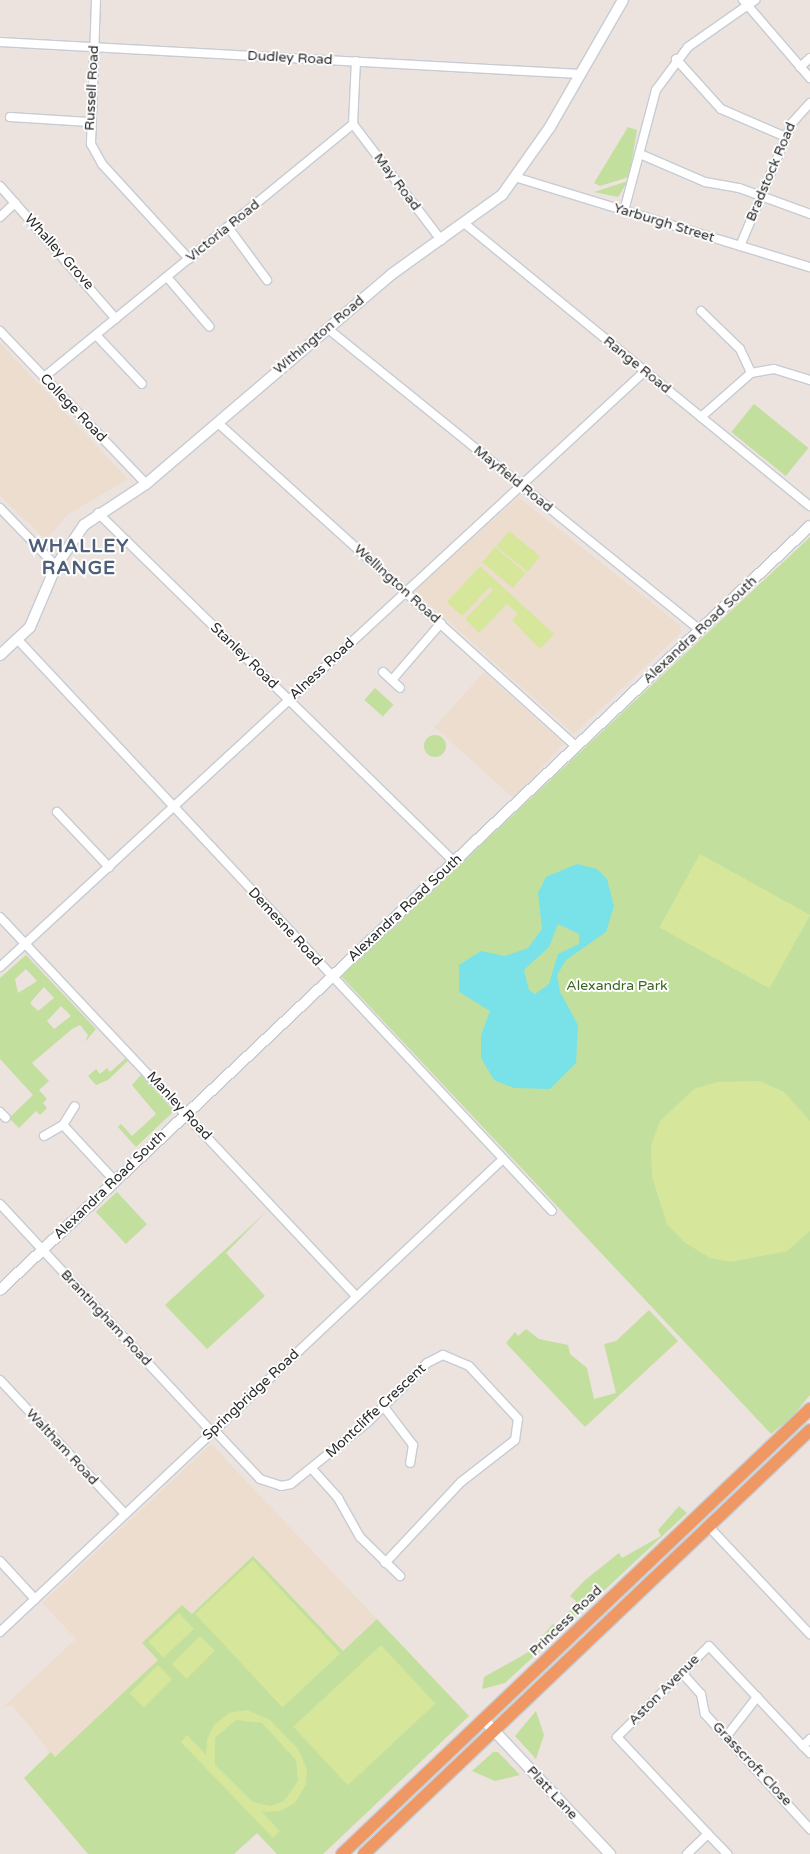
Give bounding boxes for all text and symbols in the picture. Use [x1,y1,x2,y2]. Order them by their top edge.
street label: Russell Road [81,45,103,131]
street label: Dudley Road [247,47,333,69]
street label: Bradstock Road [743,120,799,224]
street label: May Road [370,150,424,214]
street label: Victoria Road [183,196,263,266]
street label: Yarburgh Street [612,200,716,246]
street label: Whalley Grove [21,211,97,293]
street label: Withington Road [270,292,368,378]
street label: Range Road [600,333,674,397]
street label: College Road [36,370,110,446]
street label: Mayfield Road [470,442,556,516]
district label: WHALLEY RANGE [28,536,130,580]
street label: Wellington Road [350,541,444,627]
street label: Alexandra Road South [640,573,760,687]
street label: Stanley Road [207,619,281,693]
street label: Alness Road [286,635,358,703]
street label: Alexandra Road South [345,851,465,965]
street label: Demesne Road [244,884,326,970]
park label: Alexandra Park [566,978,668,994]
street label: Manley Road [143,1068,215,1144]
street label: Alexandra Road South [50,1127,170,1243]
street label: Brantingham Road [57,1266,155,1370]
street label: Springbridge Road [199,1346,303,1444]
street label: Montcliffe Crescent [323,1360,429,1462]
street label: Waltham Road [22,1405,102,1489]
street label: Princess Road [526,1582,606,1660]
street label: Aston Avenue [625,1651,703,1729]
street label: Grasscroft Close [709,1718,795,1810]
street label: Platt Lane [523,1763,581,1823]

